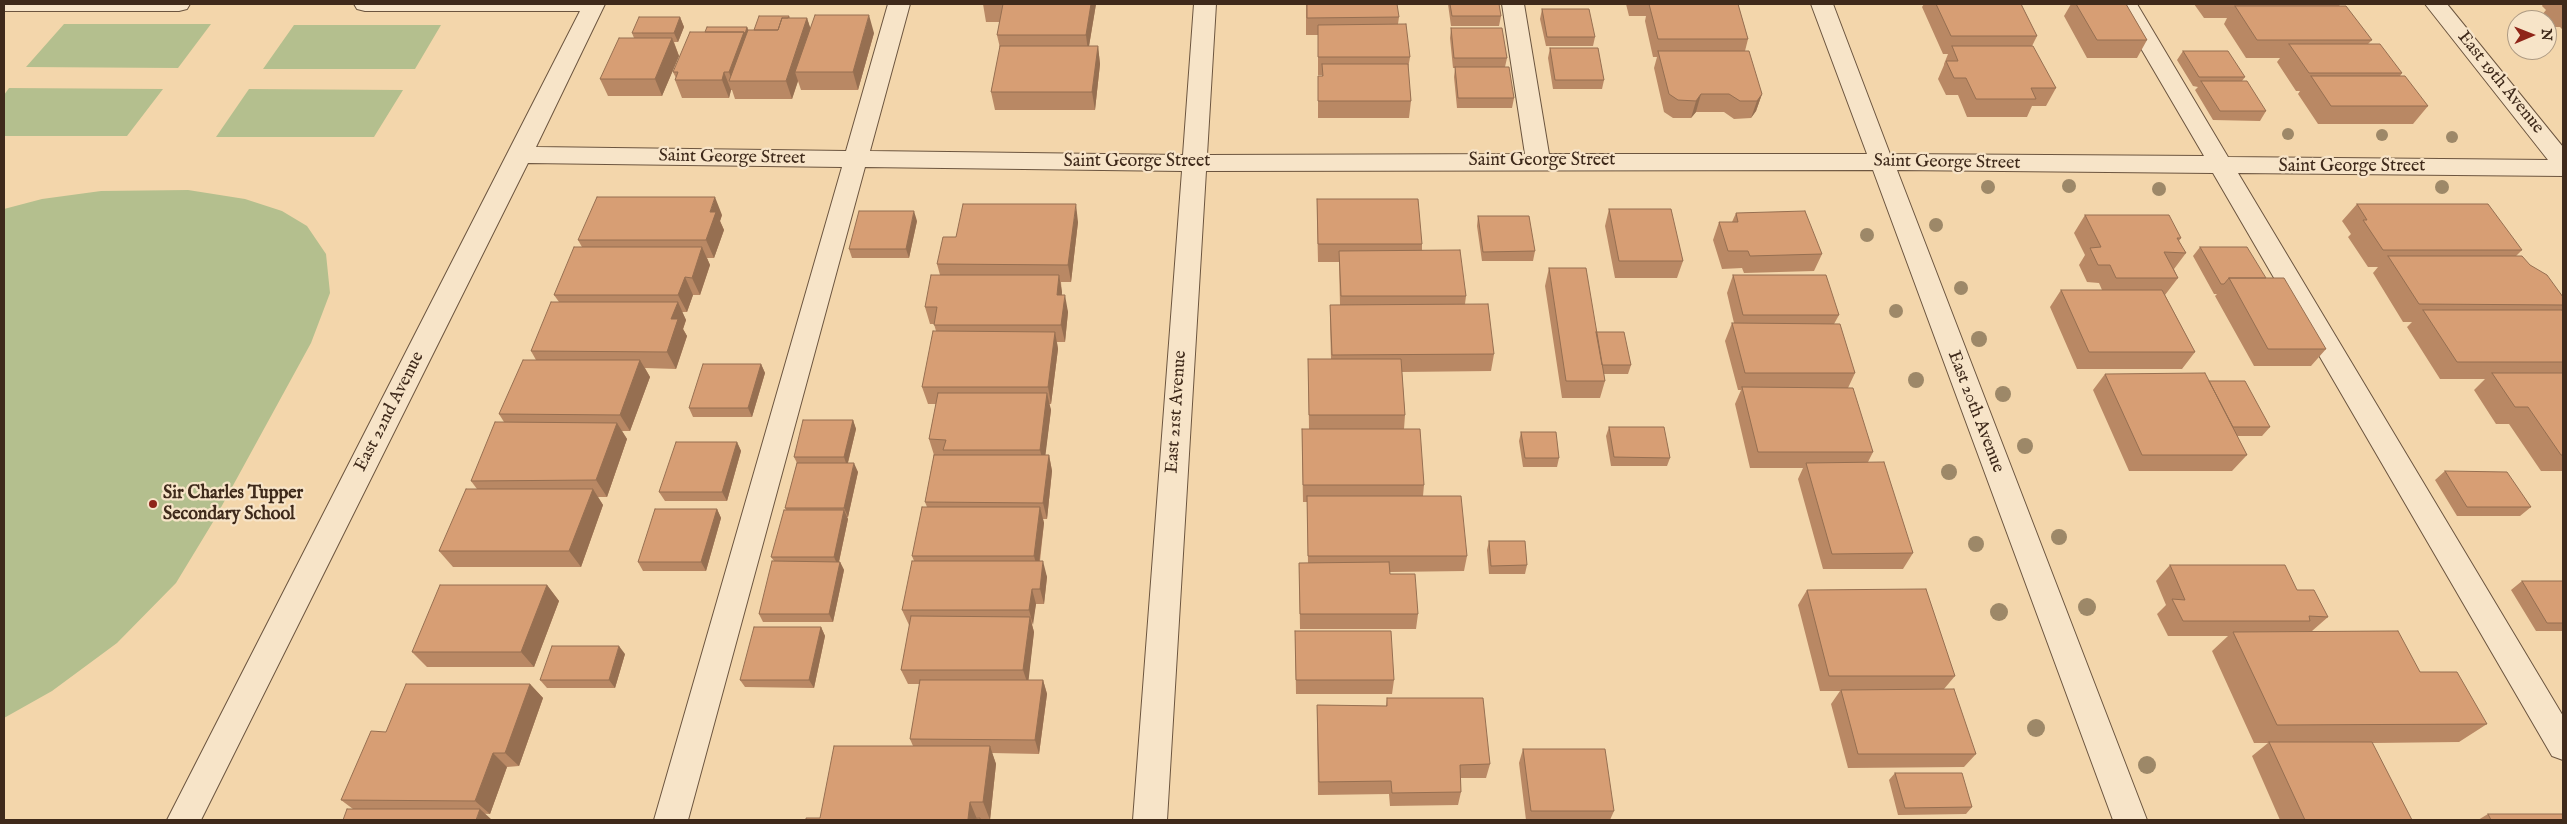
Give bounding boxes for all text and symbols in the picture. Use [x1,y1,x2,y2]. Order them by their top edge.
north arrow [2507,10,2557,60]
street label: East 19th Avenue [2452,27,2548,139]
text: N [2537,29,2555,41]
street label: Saint George Street [658,146,806,170]
street label: Saint George Street [1469,150,1615,172]
street label: Saint George Street [1064,151,1210,173]
street label: Saint George Street [1873,151,2021,175]
street label: Saint George Street [2279,156,2425,178]
street label: East 22nd Avenue [350,348,430,476]
street label: East 20th Avenue [1942,348,2008,476]
street label: East 21st Avenue [1162,350,1192,474]
place label: Sir Charles Tupper Secondary School [163,483,303,526]
marker: Sir Charles Tupper Secondary School [147,498,159,510]

